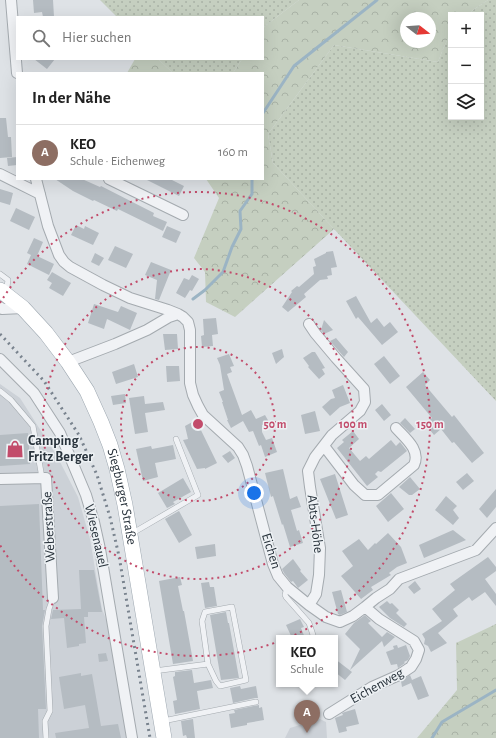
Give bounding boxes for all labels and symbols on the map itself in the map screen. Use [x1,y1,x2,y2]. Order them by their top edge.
north arrow [400,12,436,48]
centre of rings [191,417,205,431]
text: 50 m [264,418,287,430]
text: 100 m [339,418,367,430]
text: 150 m [416,418,444,430]
place label: Camping Fritz Berger [28,434,93,464]
shop icon: Camping Fritz Berger [5,439,25,459]
street label: Siegburger Straße [104,447,139,546]
your location [244,483,264,503]
street label: Weberstraße [40,491,58,563]
street label: Abts-Höhe [304,494,326,554]
street label: Wiesenauel [82,503,110,569]
street label: Eichen [259,532,283,570]
street label: Eichenweg [348,666,406,706]
pin: A [294,700,320,733]

